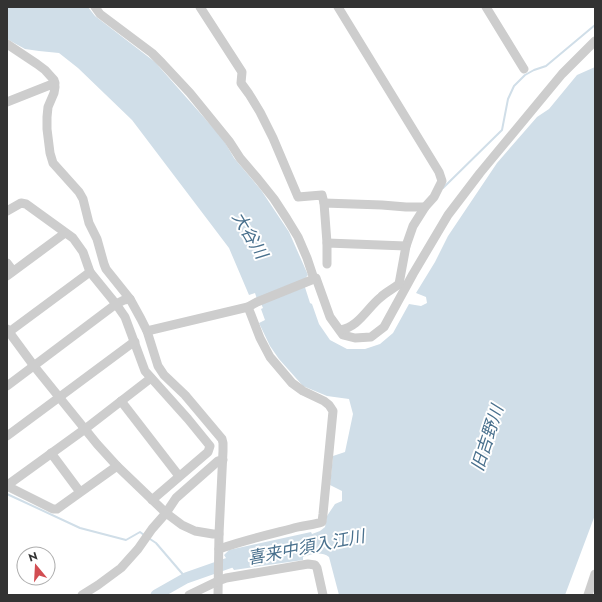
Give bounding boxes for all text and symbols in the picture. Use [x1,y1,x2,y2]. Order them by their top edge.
water label: 大谷川 [227,207,274,265]
water label: 旧吉野川 [465,400,510,474]
water label: 喜来中須入江川 [245,523,369,570]
north arrow [16,546,56,586]
text: N [26,548,40,565]

